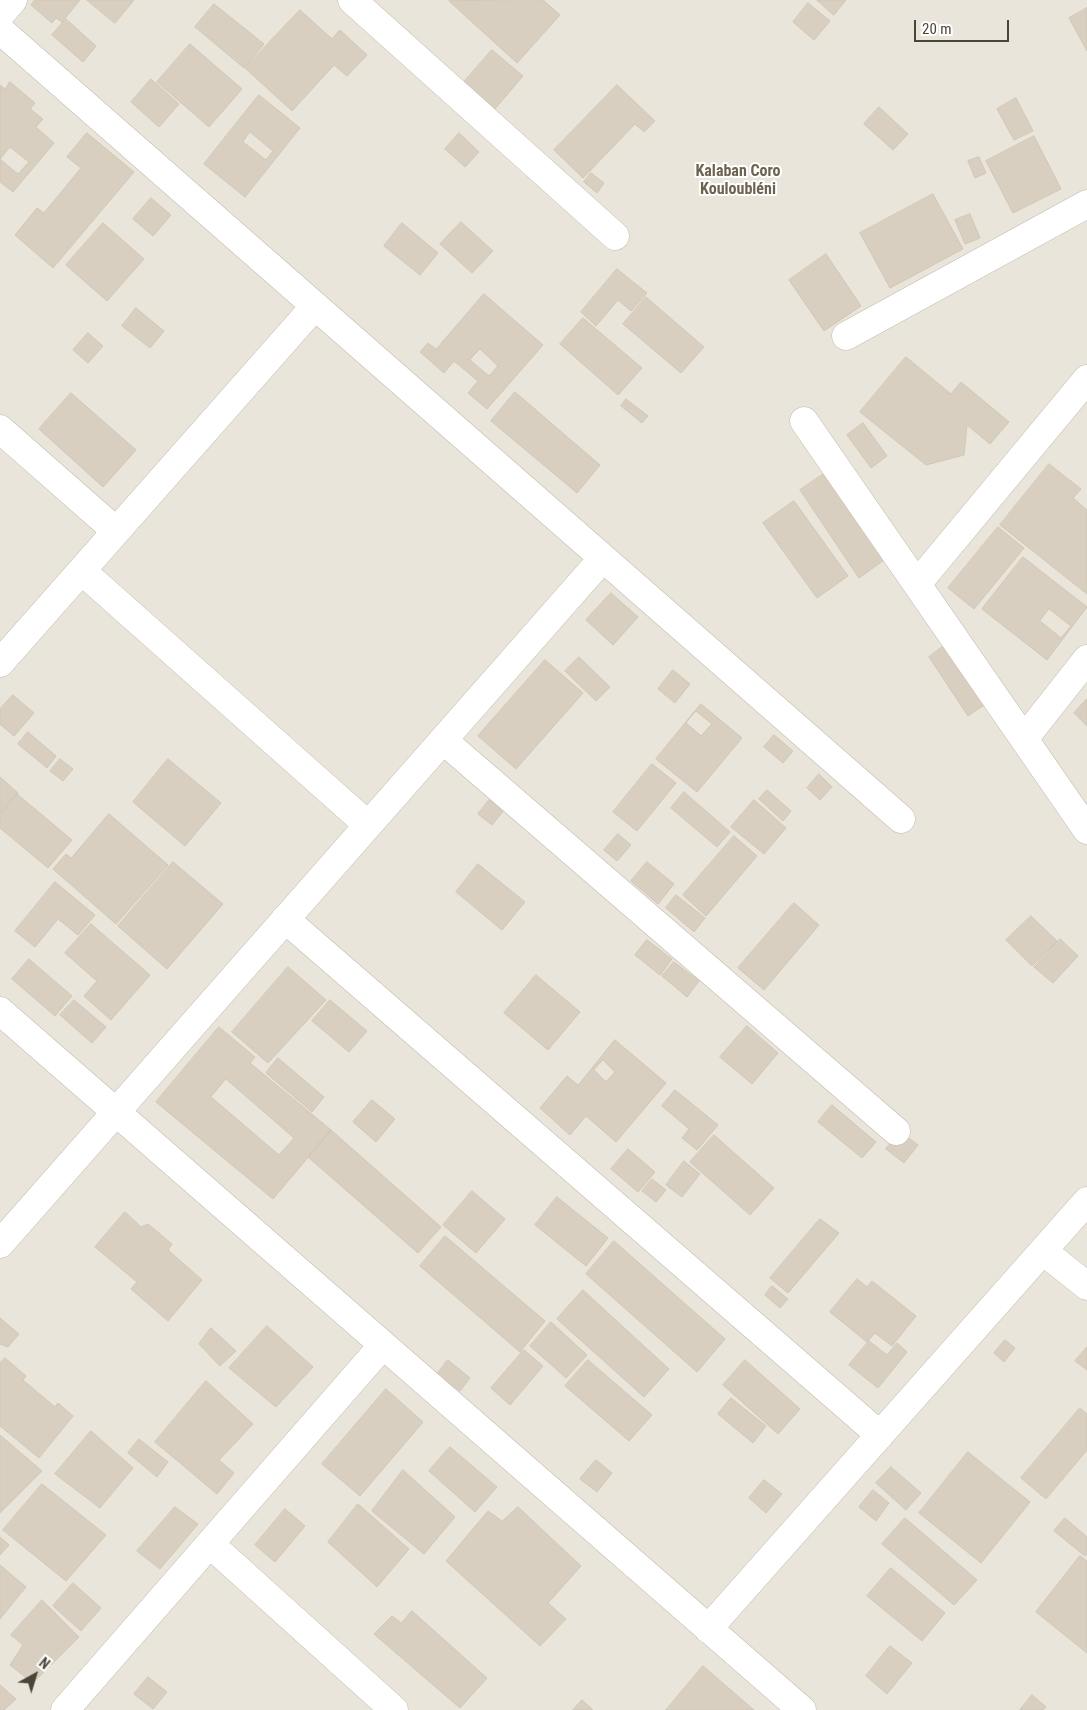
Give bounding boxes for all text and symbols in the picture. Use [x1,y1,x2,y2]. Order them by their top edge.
scale bar [917,10,1012,42]
text: 20 m [922,20,952,38]
district label: Kalaban Coro Kouloubléni [695,162,781,200]
north arrow [10,1650,60,1700]
text: N [36,1654,53,1672]

